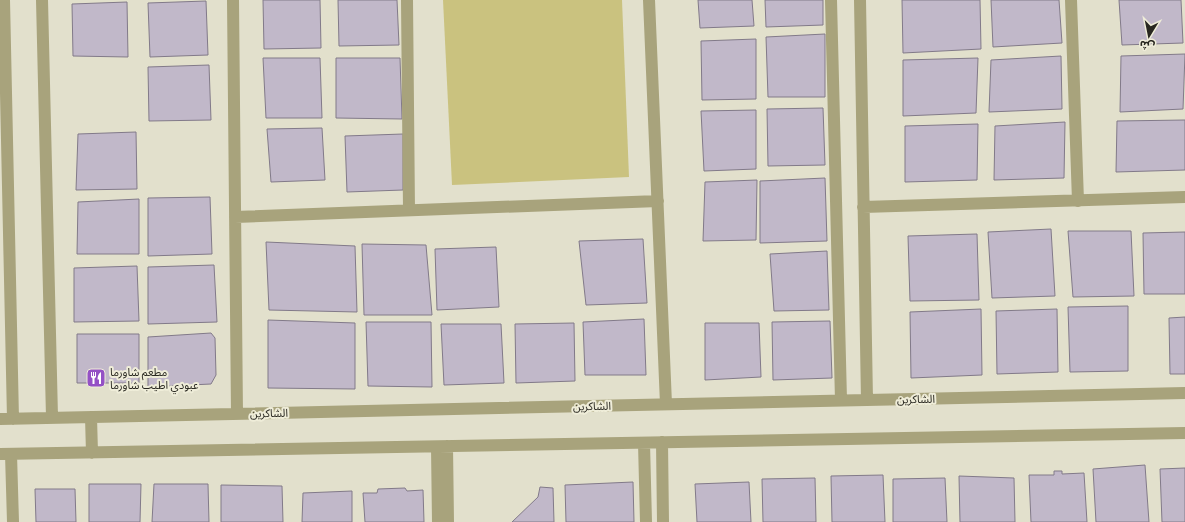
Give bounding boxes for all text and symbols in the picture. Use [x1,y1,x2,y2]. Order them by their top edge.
north arrow [1129,16,1169,56]
text: ش [1139,38,1156,53]
place label: مطعم شاورما عبودي اطيب شاورما [110,366,199,395]
restaurant icon: مطعم شاورما عبودي اطيب شاورما [85,367,107,389]
street label: الشاكرين [897,393,935,406]
street label: الشاكرين [573,400,611,413]
street label: الشاكرين [250,407,288,420]

